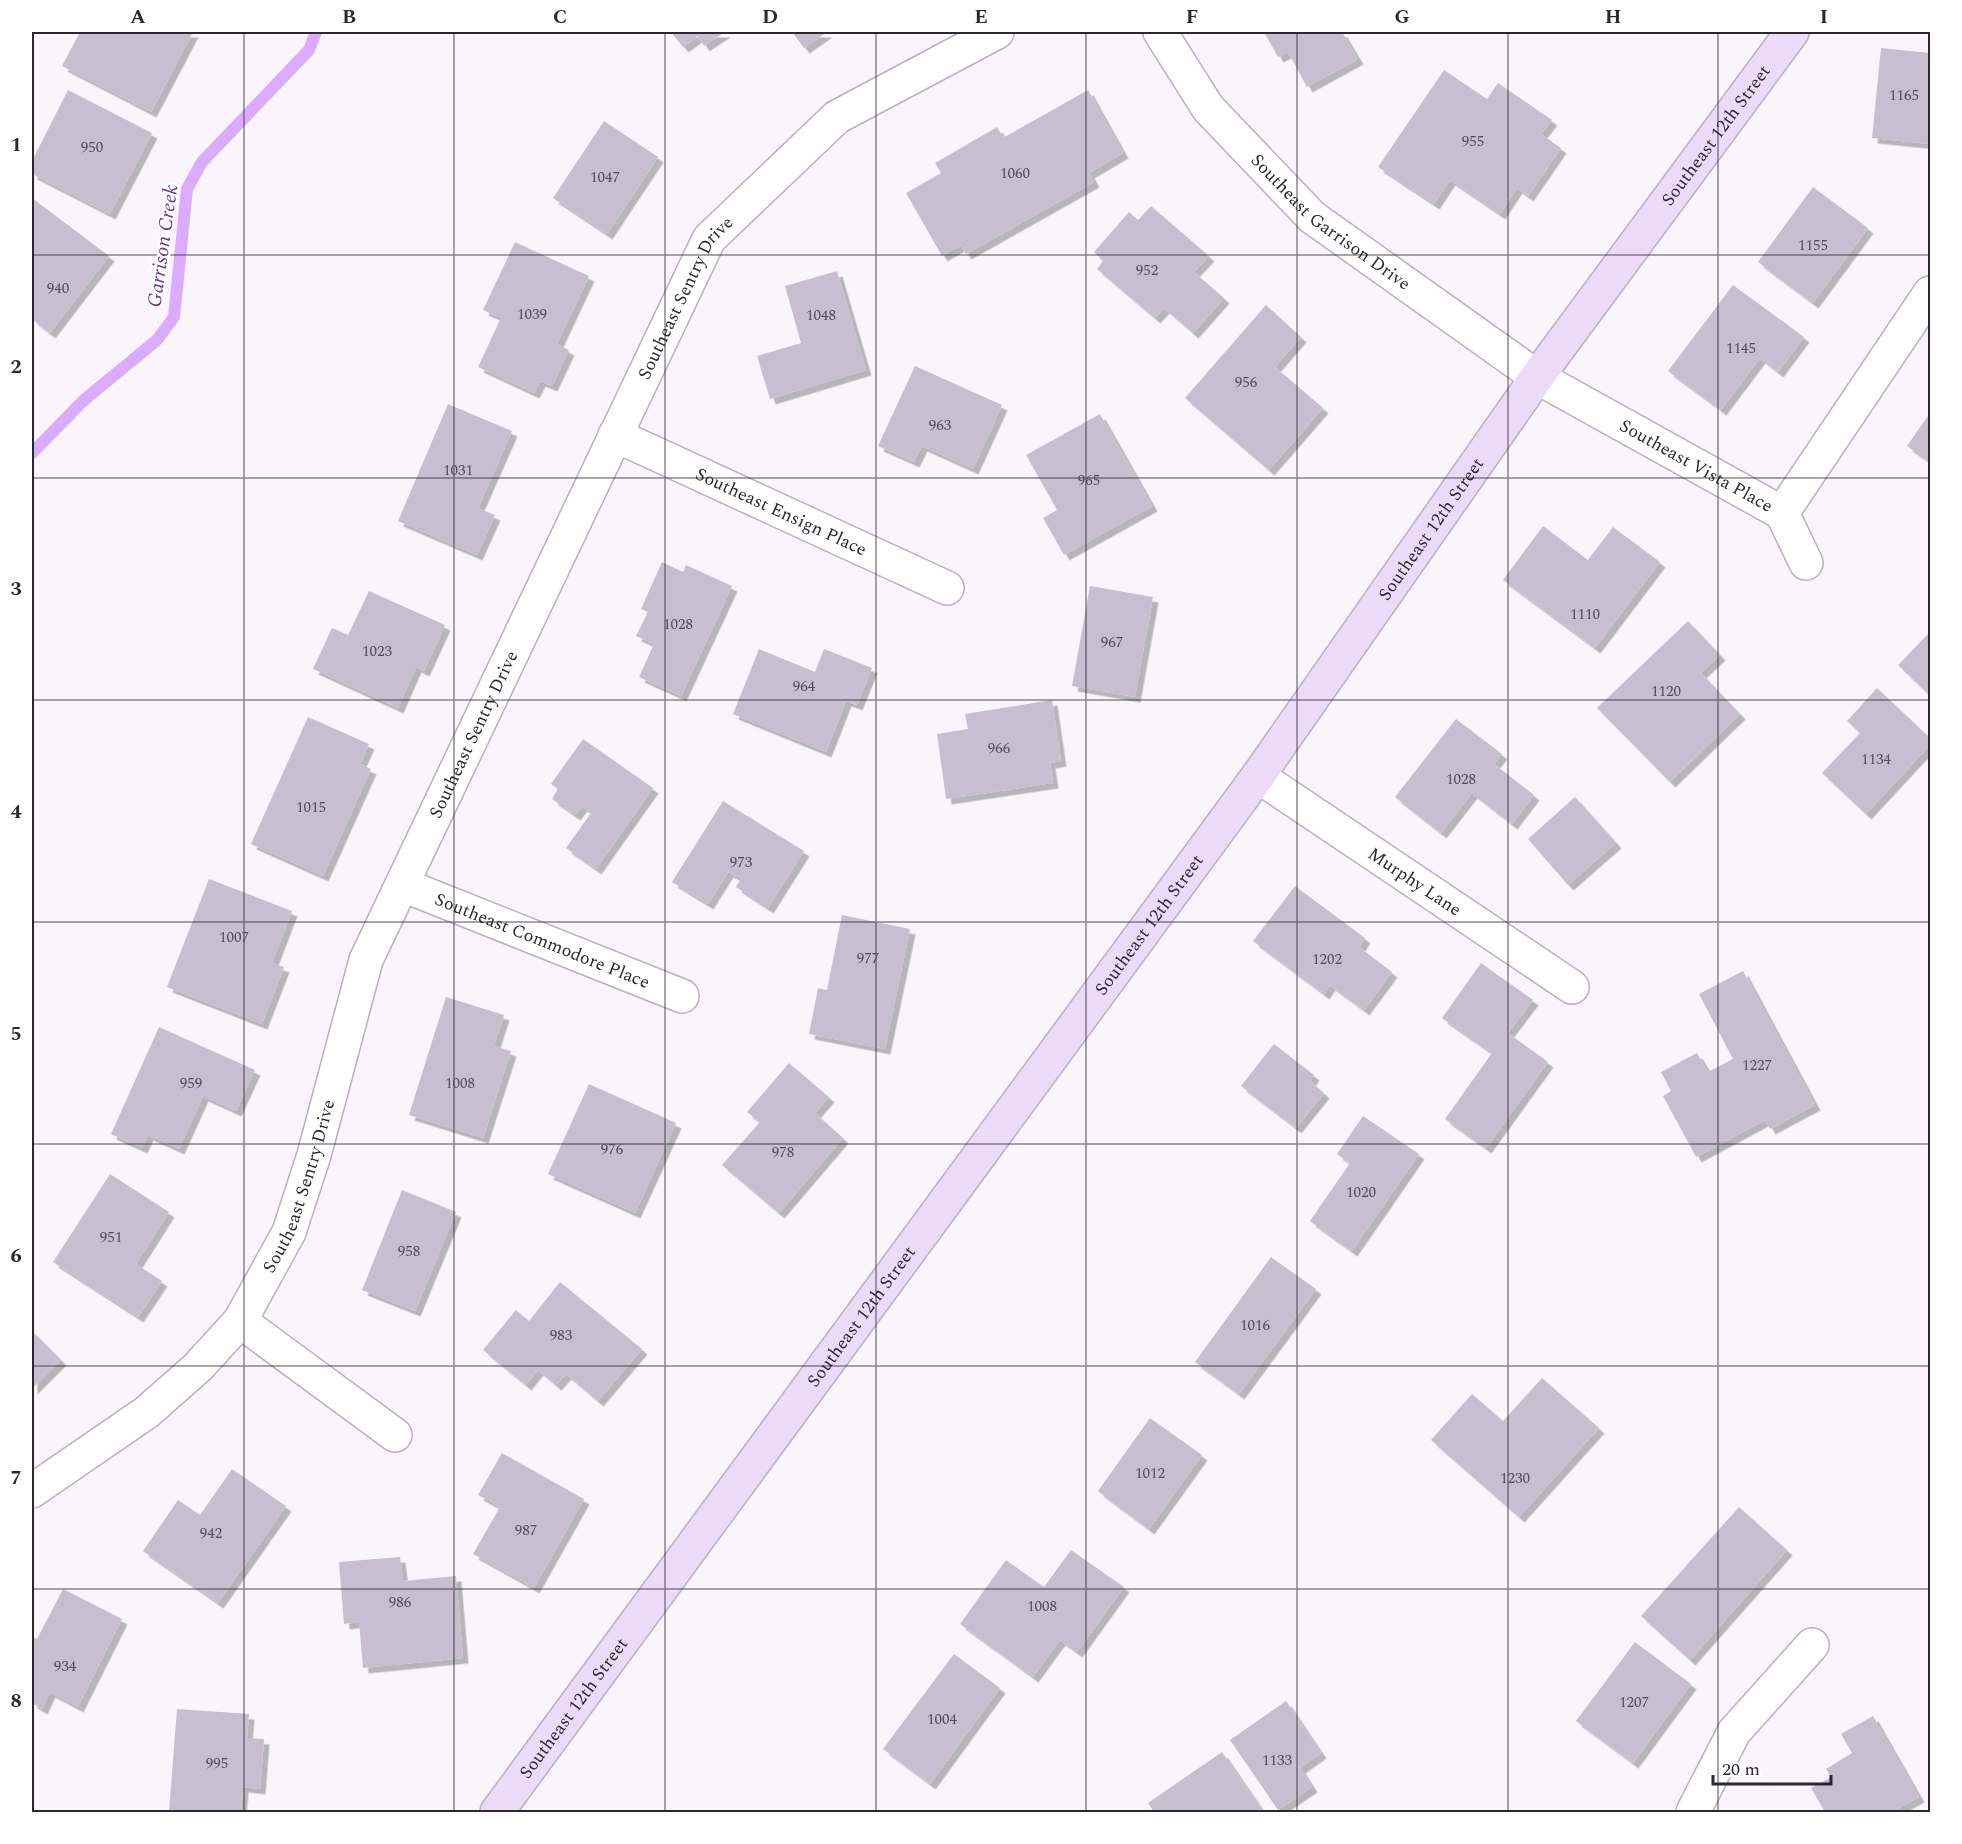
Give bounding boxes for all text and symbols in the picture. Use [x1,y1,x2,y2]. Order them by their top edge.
text: A [130,2,146,32]
text: B [342,2,356,32]
text: C [553,2,567,32]
text: D [762,2,778,32]
text: E [974,2,988,32]
text: F [1186,2,1198,32]
text: G [1394,2,1410,32]
text: H [1605,2,1621,32]
text: I [1820,2,1828,32]
street label: Southeast 12th Street [1655,59,1777,211]
house number: 1165 [1889,84,1919,107]
text: 1 [10,130,22,160]
house number: 955 [1462,130,1484,153]
house number: 950 [81,136,103,159]
street label: Southeast Garrison Drive [1245,147,1416,297]
house number: 1060 [1000,162,1030,185]
house number: 1047 [590,166,620,189]
water label: Garrison Creek [140,182,187,309]
street label: Southeast Sentry Drive [631,209,739,384]
house number: 1155 [1798,234,1828,257]
house number: 952 [1136,259,1158,282]
house number: 940 [47,277,69,300]
house number: 1039 [517,303,547,326]
house number: 1048 [806,304,836,327]
house number: 1145 [1726,337,1756,360]
text: 2 [10,352,22,382]
house number: 956 [1235,371,1258,394]
street label: Southeast Vista Place [1615,412,1778,519]
house number: 963 [929,414,952,437]
street label: Southeast 12th Street [1371,452,1490,606]
house number: 1031 [443,459,473,482]
street label: Southeast Ensign Place [691,460,871,563]
house number: 965 [1078,469,1100,492]
text: 3 [10,574,22,604]
house number: 1110 [1570,603,1600,626]
house number: 1028 [663,613,693,636]
house number: 967 [1101,631,1123,654]
house number: 1023 [362,640,392,663]
street label: Southeast Sentry Drive [422,646,525,823]
house number: 964 [793,675,816,698]
house number: 1120 [1651,680,1681,703]
house number: 966 [988,737,1011,760]
house number: 1134 [1861,748,1891,771]
house number: 1028 [1446,768,1476,791]
house number: 1015 [296,796,326,819]
text: 4 [10,797,22,827]
street label: Murphy Lane [1363,840,1467,923]
street label: Southeast 12th Street [1088,848,1210,1001]
house number: 973 [730,851,753,874]
street label: Southeast Commodore Place [431,885,654,995]
house number: 1007 [219,926,249,949]
house number: 977 [857,947,879,970]
house number: 1202 [1312,948,1342,971]
text: 5 [10,1019,22,1049]
house number: 1227 [1742,1054,1772,1077]
house number: 959 [180,1072,202,1095]
house number: 1008 [445,1072,475,1095]
street label: Southeast Sentry Drive [256,1096,342,1278]
house number: 976 [601,1138,624,1161]
house number: 978 [772,1141,794,1164]
house number: 1020 [1346,1181,1376,1204]
house number: 951 [100,1226,122,1249]
house number: 958 [398,1240,420,1263]
street label: Southeast 12th Street [800,1240,922,1393]
text: 6 [10,1241,22,1271]
house number: 1016 [1240,1314,1270,1337]
house number: 983 [550,1324,573,1347]
house number: 1012 [1135,1462,1165,1485]
text: 7 [10,1463,22,1493]
house number: 1230 [1500,1467,1530,1490]
house number: 987 [515,1519,537,1542]
house number: 942 [200,1522,222,1545]
house number: 986 [389,1591,412,1614]
house number: 1008 [1027,1595,1057,1618]
street label: Southeast 12th Street [512,1632,634,1784]
house number: 934 [54,1655,77,1678]
text: 8 [10,1686,22,1716]
house number: 1207 [1619,1691,1649,1714]
house number: 1004 [927,1708,957,1731]
scale bar [1713,1748,1832,1786]
house number: 1133 [1262,1749,1292,1772]
house number: 995 [206,1752,228,1775]
text: 20 m [1722,1756,1760,1783]

